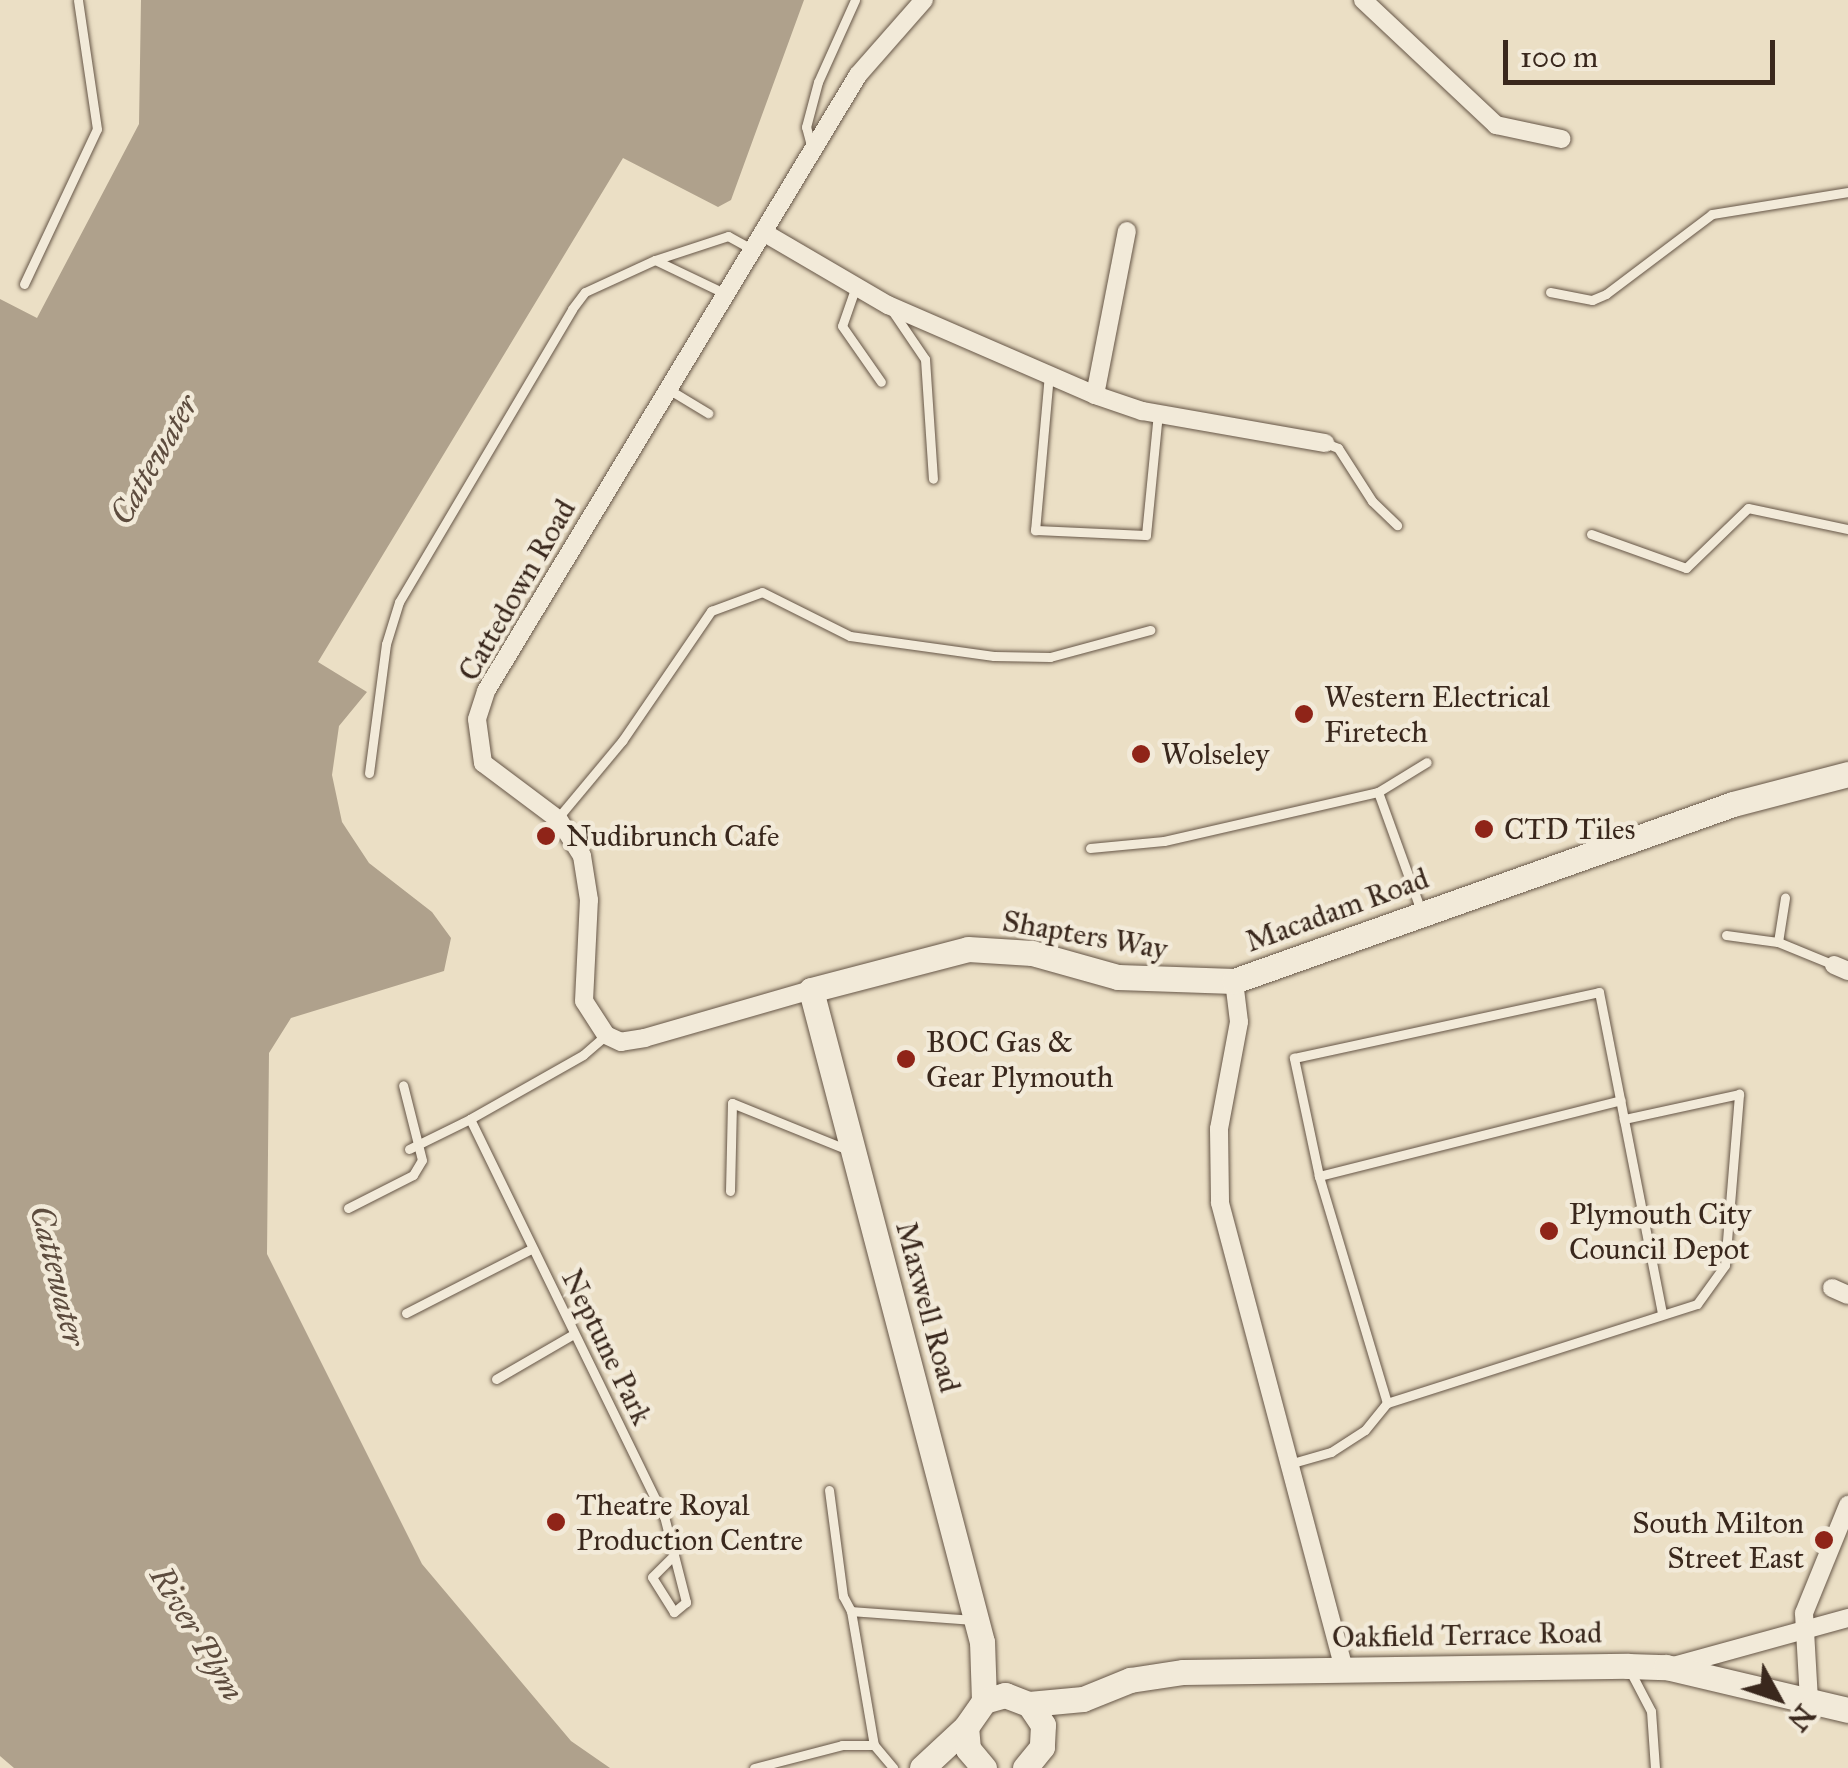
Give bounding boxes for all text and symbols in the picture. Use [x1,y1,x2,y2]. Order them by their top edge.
scale bar [1508,20,1780,82]
text: 100 m [1520,39,1598,75]
water label: Cattewater [103,388,207,532]
street label: Cattedown Road [451,493,583,687]
place label: Western Electrical Firetech [1324,679,1550,750]
marker: Western Electrical Firetech [1293,703,1315,725]
place label: Wolseley [1161,736,1269,772]
marker: Wolseley [1130,743,1152,765]
place label: CTD Tiles [1504,811,1635,847]
place label: Nudibrunch Cafe [566,818,779,854]
marker: CTD Tiles [1473,818,1495,840]
marker: Nudibrunch Cafe [535,825,557,847]
street label: Macadam Road [1241,860,1433,960]
street label: Shapters Way [1000,903,1170,967]
place label: BOC Gas & Gear Plymouth [926,1024,1113,1094]
marker: BOC Gas & Gear Plymouth [895,1048,917,1070]
place label: Plymouth City Council Depot [1569,1196,1751,1266]
water label: Cattewater [21,1202,93,1350]
street label: Maxwell Road [888,1218,968,1396]
marker: Plymouth City Council Depot [1538,1220,1560,1242]
street label: Neptune Park [554,1263,660,1431]
place label: Theatre Royal Production Centre [576,1487,803,1558]
place label: South Milton Street East [1632,1505,1804,1576]
marker: Theatre Royal Production Centre [545,1511,567,1533]
marker: South Milton Street East [1813,1529,1835,1551]
water label: River Plym [141,1560,251,1708]
street label: Oakfield Terrace Road [1332,1615,1602,1655]
north arrow [1728,1648,1828,1748]
text: N [1780,1697,1822,1738]

